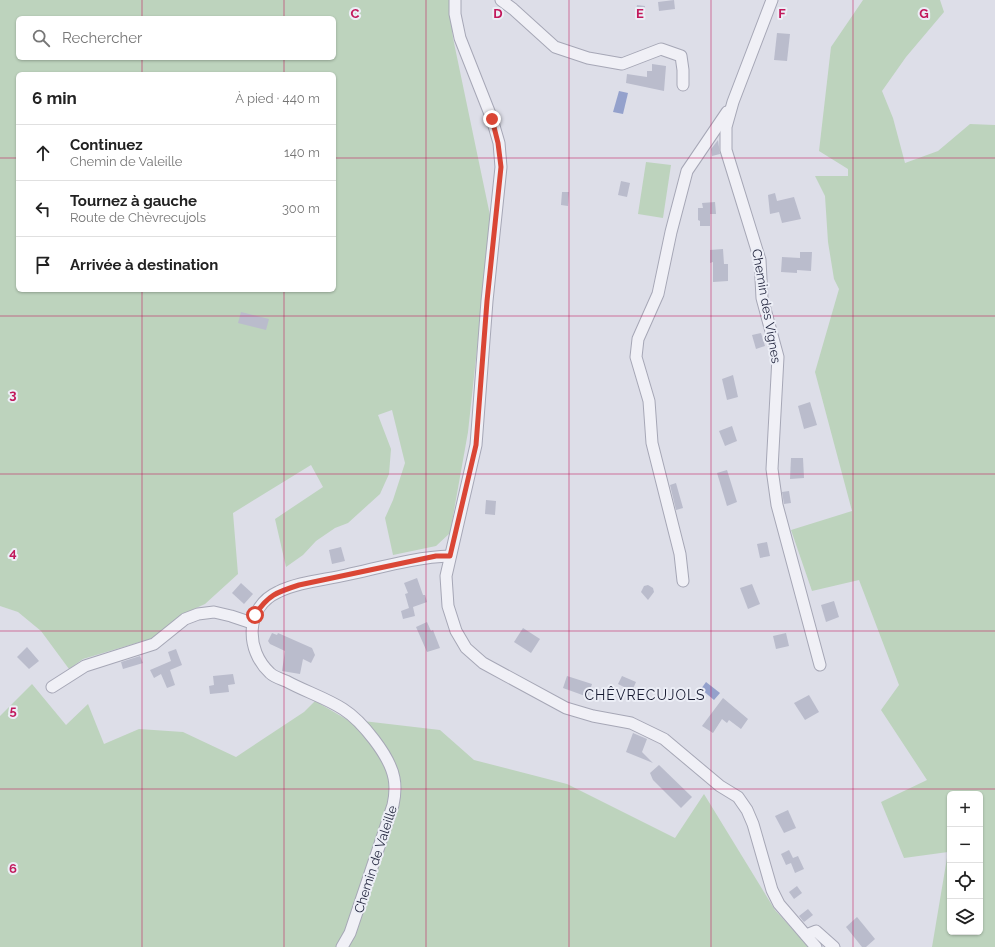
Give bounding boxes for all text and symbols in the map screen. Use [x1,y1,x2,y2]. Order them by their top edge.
text: C [351,6,360,21]
text: D [493,6,503,21]
text: E [636,6,644,21]
text: F [778,6,786,21]
text: G [919,6,929,21]
search box [16,16,336,60]
icon: search [30,27,52,49]
text: Rechercher [62,29,142,47]
text: 6 min [32,88,77,108]
text: À pied · 440 m [235,91,320,106]
route end [483,110,501,128]
text: Continuez [70,136,143,154]
icon: ahead [32,142,54,164]
text: 140 m [284,145,320,160]
text: Chemin de Valeille [70,154,182,169]
text: Tournez à gauche [70,192,197,210]
icon: left [32,198,54,220]
text: 300 m [282,201,320,216]
text: Route de Chèvrecujols [70,210,206,225]
street label: Chemin des Vignes [749,248,784,364]
icon: arrive [32,254,54,276]
text: Arrivée à destination [70,256,218,274]
text: 3 [9,387,17,402]
text: 4 [9,545,17,560]
route start [246,606,264,624]
district label: CHÊVRECUJOLS [584,686,706,703]
text: 5 [9,703,17,718]
map controls [947,791,983,935]
button: + [947,791,983,827]
street label: Chemin de Valeille [351,803,400,915]
button: − [947,827,983,863]
text: 6 [9,861,17,876]
button: locate [947,863,983,899]
button: layers [947,899,983,935]

